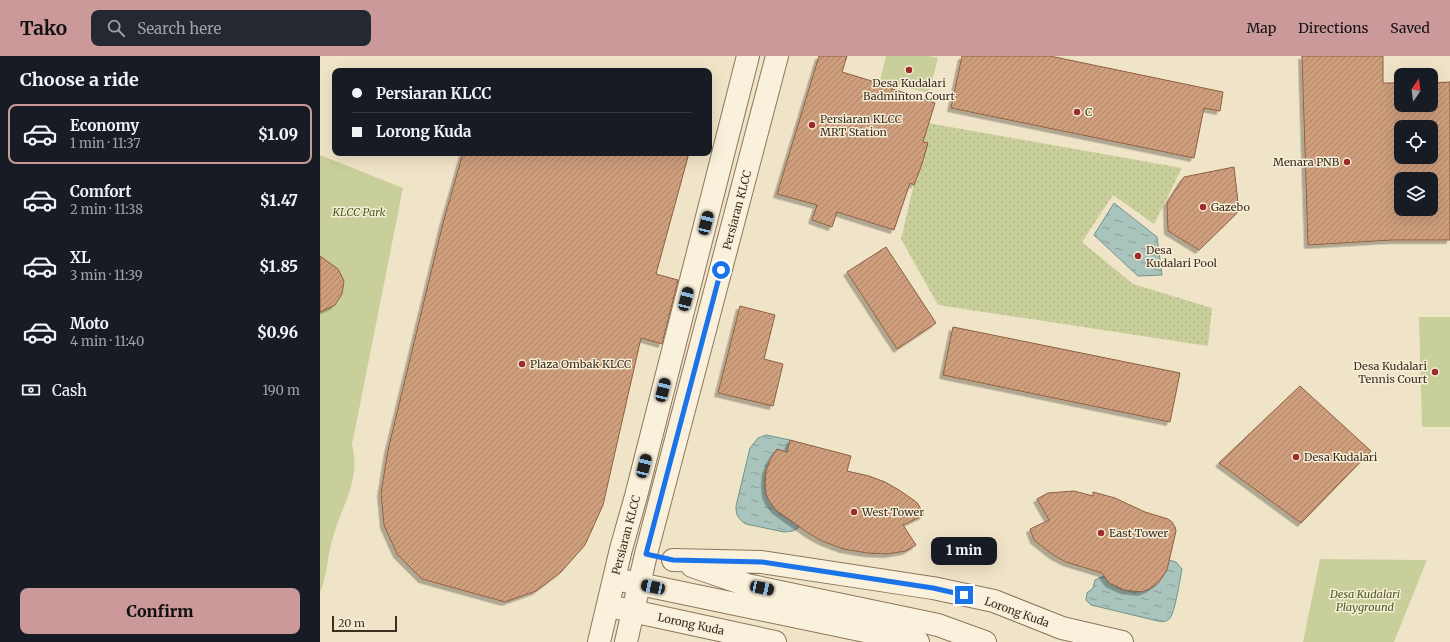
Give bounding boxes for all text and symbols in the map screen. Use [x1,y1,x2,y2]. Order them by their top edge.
search box [91,10,371,46]
text: Tako [20,16,67,40]
icon: search [105,17,127,39]
text: Search here [137,19,221,38]
text: Map [1246,19,1276,37]
text: Directions [1298,19,1368,37]
text: Saved [1390,19,1430,37]
marker: Desa Kudalari Badminton Court [904,65,914,75]
text: Choose a ride [20,68,139,91]
north arrow [1394,68,1438,112]
map controls [1394,68,1438,216]
place label: Desa Kudalari Badminton Court [863,76,956,103]
text: Persiaran KLCC [376,84,491,103]
place label: C [1085,105,1092,119]
marker: C [1072,107,1082,117]
place label: Persiaran KLCC MRT Station [820,112,902,139]
icon: car [22,116,58,152]
text: Economy [70,116,139,135]
marker: Persiaran KLCC MRT Station [807,120,817,130]
button: locate [1394,120,1438,164]
text: Lorong Kuda [376,122,471,141]
text: $1.09 [258,125,298,144]
text: 1 min · 11:37 [70,135,141,152]
place label: Menara PNB [1273,155,1340,169]
marker: Menara PNB [1342,157,1352,167]
street label: Persiaran KLCC [720,169,754,251]
button: layers [1394,172,1438,216]
icon: car [22,182,58,218]
text: Comfort [70,182,131,201]
text: $1.47 [260,191,298,210]
place label: Gazebo [1211,200,1250,214]
text: 2 min · 11:38 [70,201,143,218]
marker: Gazebo [1198,202,1208,212]
park label: KLCC Park [331,205,386,219]
car [697,210,715,236]
place label: Desa Kudalari Pool [1146,243,1218,270]
icon: car [22,248,58,284]
text: XL [70,248,91,267]
marker: Desa Kudalari Pool [1133,251,1143,261]
text: $1.85 [259,257,298,276]
route start [712,261,730,279]
text: 3 min · 11:39 [70,267,143,284]
car [677,286,695,312]
icon: car [22,314,58,350]
text: Moto [70,314,109,333]
text: $0.96 [257,323,298,342]
text: 4 min · 11:40 [70,333,144,350]
place label: Plaza Ombak KLCC [530,357,631,371]
marker: Plaza Ombak KLCC [517,359,527,369]
place label: Desa Kudalari Tennis Court [1354,359,1428,386]
marker: Desa Kudalari Tennis Court [1430,367,1440,377]
car [654,377,672,403]
icon: cash [20,379,42,401]
text: Cash [52,381,87,400]
text: 190 m [263,382,300,399]
place label: Desa Kudalari [1304,450,1378,464]
marker: Desa Kudalari [1291,452,1301,462]
car [635,453,653,479]
street label: Persiaran KLCC [609,494,643,576]
place label: West Tower [861,505,924,519]
marker: West Tower [849,507,859,517]
place label: East Tower [1109,526,1168,540]
marker: East Tower [1096,528,1106,538]
callout: 1 min [931,537,997,565]
text: 1 min [946,542,982,559]
car [640,579,666,595]
car [749,580,775,596]
route end [955,586,973,604]
park label: Desa Kudalari Playground [1329,587,1400,614]
button: Confirm [20,588,300,634]
street label: Lorong Kuda [983,594,1051,630]
street label: Lorong Kuda [656,610,726,638]
scale bar [332,614,397,633]
text: 20 m [338,616,365,630]

